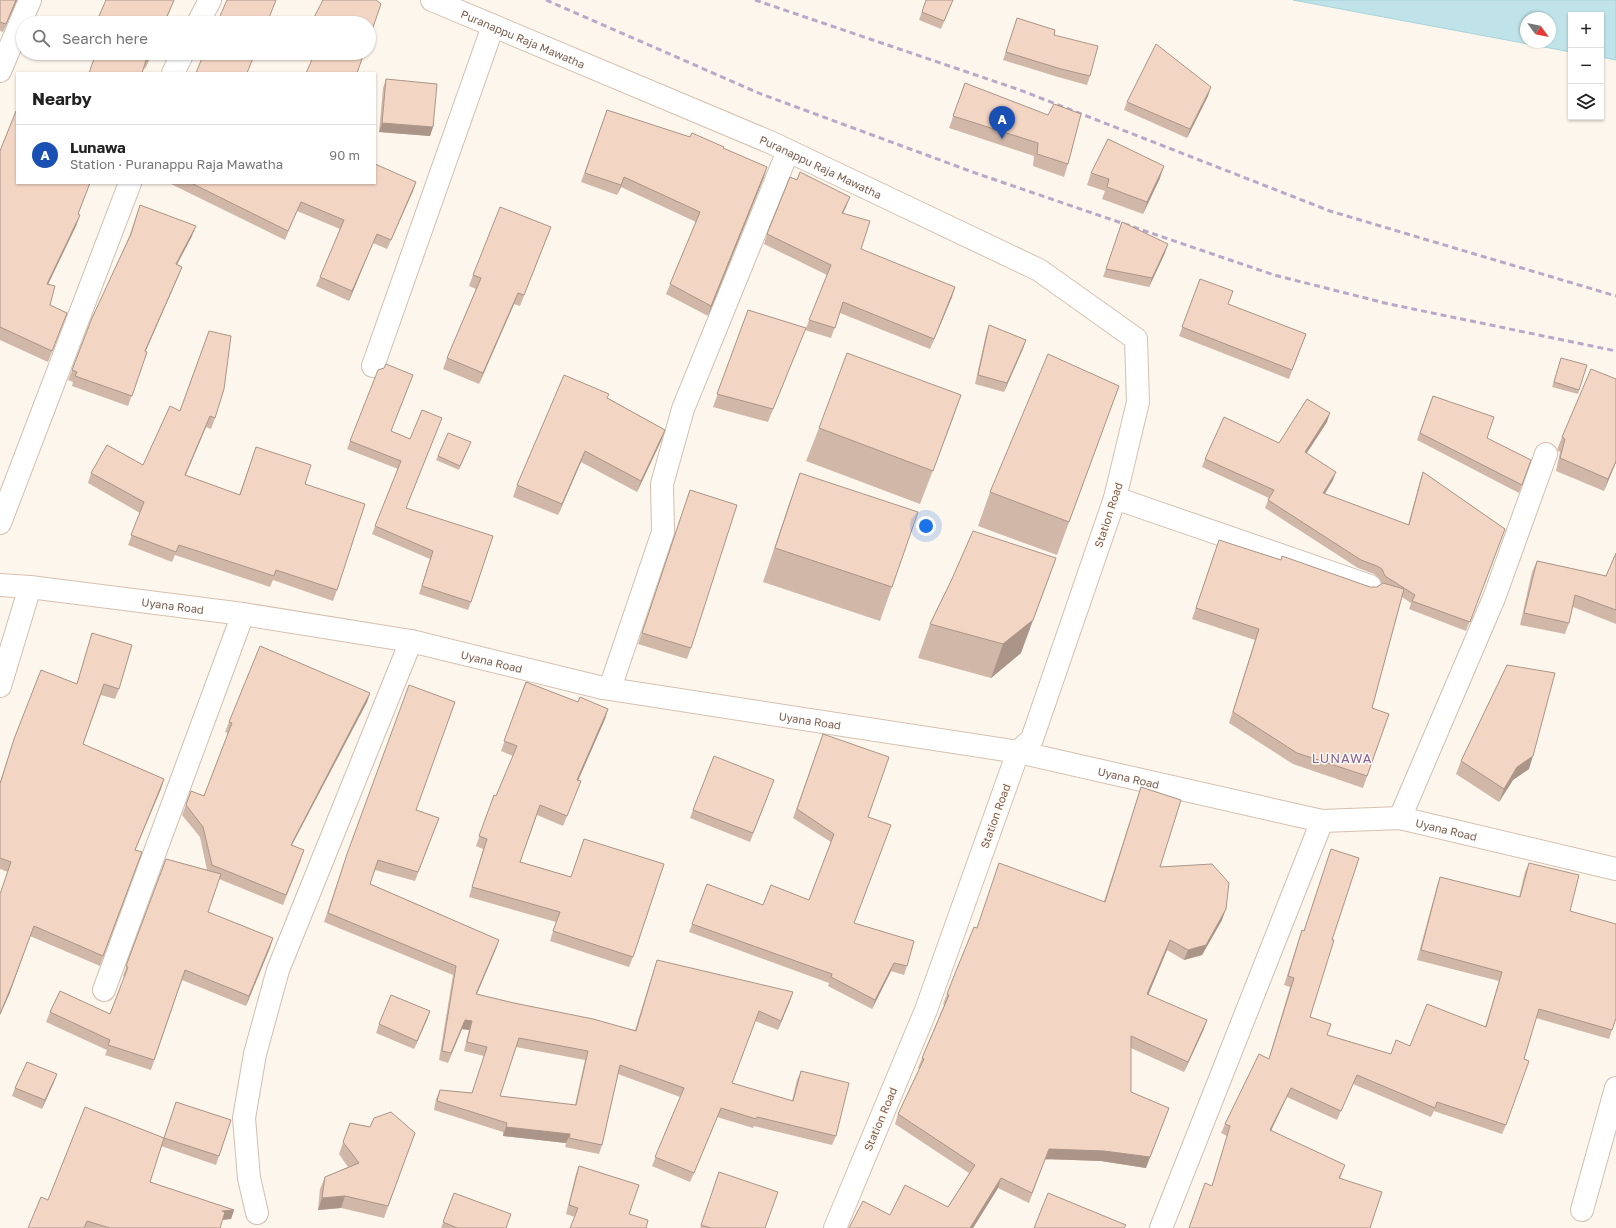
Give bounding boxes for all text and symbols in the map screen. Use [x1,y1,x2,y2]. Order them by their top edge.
street label: Puranappu Raja Mawatha [459,7,587,70]
north arrow [1520,12,1556,48]
map controls [1568,12,1604,120]
button: + [1568,12,1604,48]
search box [16,16,376,60]
icon: search [30,27,52,49]
text: Search here [62,29,148,47]
button: − [1568,48,1604,84]
button: layers [1568,84,1604,120]
text: Nearby [32,88,92,109]
pin: A [989,106,1015,139]
street label: Puranappu Raja Mawatha [758,132,884,201]
text: Lunawa [70,138,126,156]
text: A [40,147,50,163]
text: 90 m [329,147,360,163]
text: Station · Puranappu Raja Mawatha [70,156,283,172]
street label: Station Road [1091,481,1125,549]
your location [916,516,936,536]
street label: Uyana Road [141,595,205,615]
street label: Uyana Road [460,647,524,675]
street label: Uyana Road [778,709,842,731]
district label: LUNAWA [1312,750,1372,766]
street label: Uyana Road [1097,764,1161,790]
street label: Station Road [977,782,1013,850]
street label: Uyana Road [1414,815,1478,843]
street label: Station Road [861,1085,899,1153]

